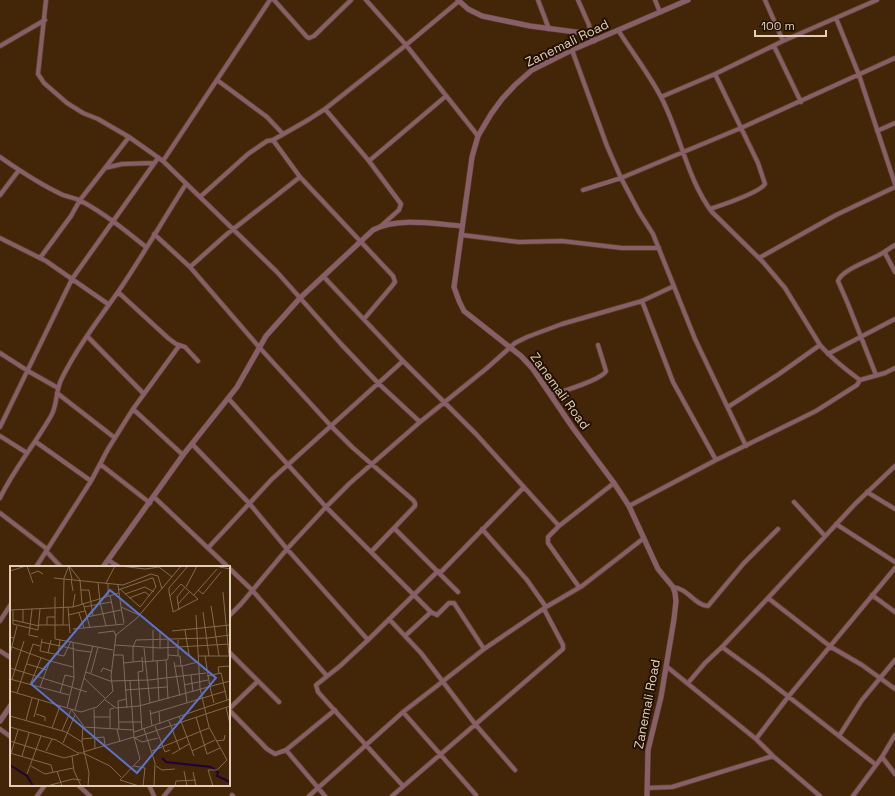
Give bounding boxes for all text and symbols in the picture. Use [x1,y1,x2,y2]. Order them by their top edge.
scale bar [755,12,826,38]
street label: Zanemali Road [522,15,612,71]
text: 100 m [761,18,795,34]
street label: Zanemali Road [526,349,594,433]
inset map [10,566,230,786]
street label: Zanemali Road [630,658,664,750]

